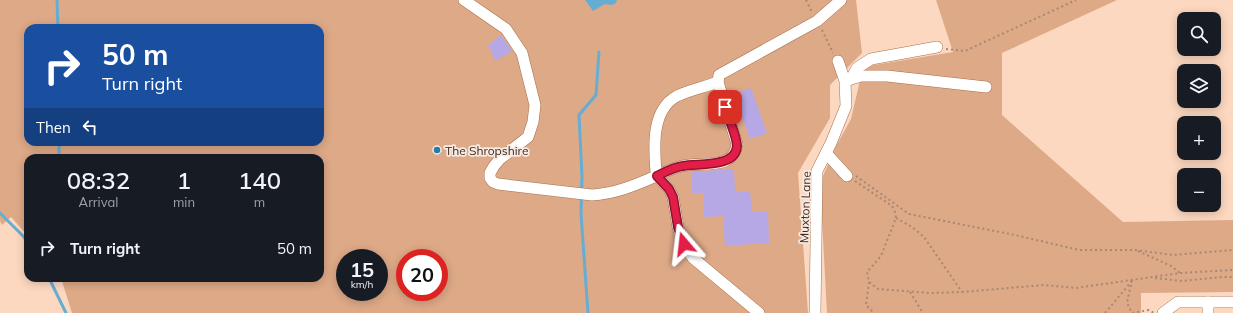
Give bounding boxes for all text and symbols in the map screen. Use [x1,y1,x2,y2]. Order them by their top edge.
map controls [1177,12,1221,212]
button: search [1177,12,1221,56]
text: 50 m [102,37,168,72]
icon: right [36,40,88,92]
button: layers [1177,64,1221,108]
text: Turn right [102,72,182,95]
pin [708,90,742,124]
icon: arrive [714,96,736,118]
icon: left [79,116,101,138]
button: + [1177,116,1221,160]
text: Then [36,118,71,137]
place label: The Shropshire [445,143,528,158]
marker: The Shropshire [432,145,442,155]
text: 08:32 [67,165,130,195]
text: 1 [177,165,191,195]
text: 140 [238,165,281,195]
button: − [1177,168,1221,212]
street label: Muxton Lane [796,171,814,243]
text: Arrival [79,194,118,210]
text: min [173,194,195,210]
text: m [254,194,265,210]
position arrow [663,223,705,265]
icon: right [36,237,58,259]
text: Turn right [70,239,140,258]
text: 50 m [277,239,312,258]
speed limit sign: 20 [396,249,448,301]
text: 15 [350,257,374,282]
text: km/h [351,278,373,291]

